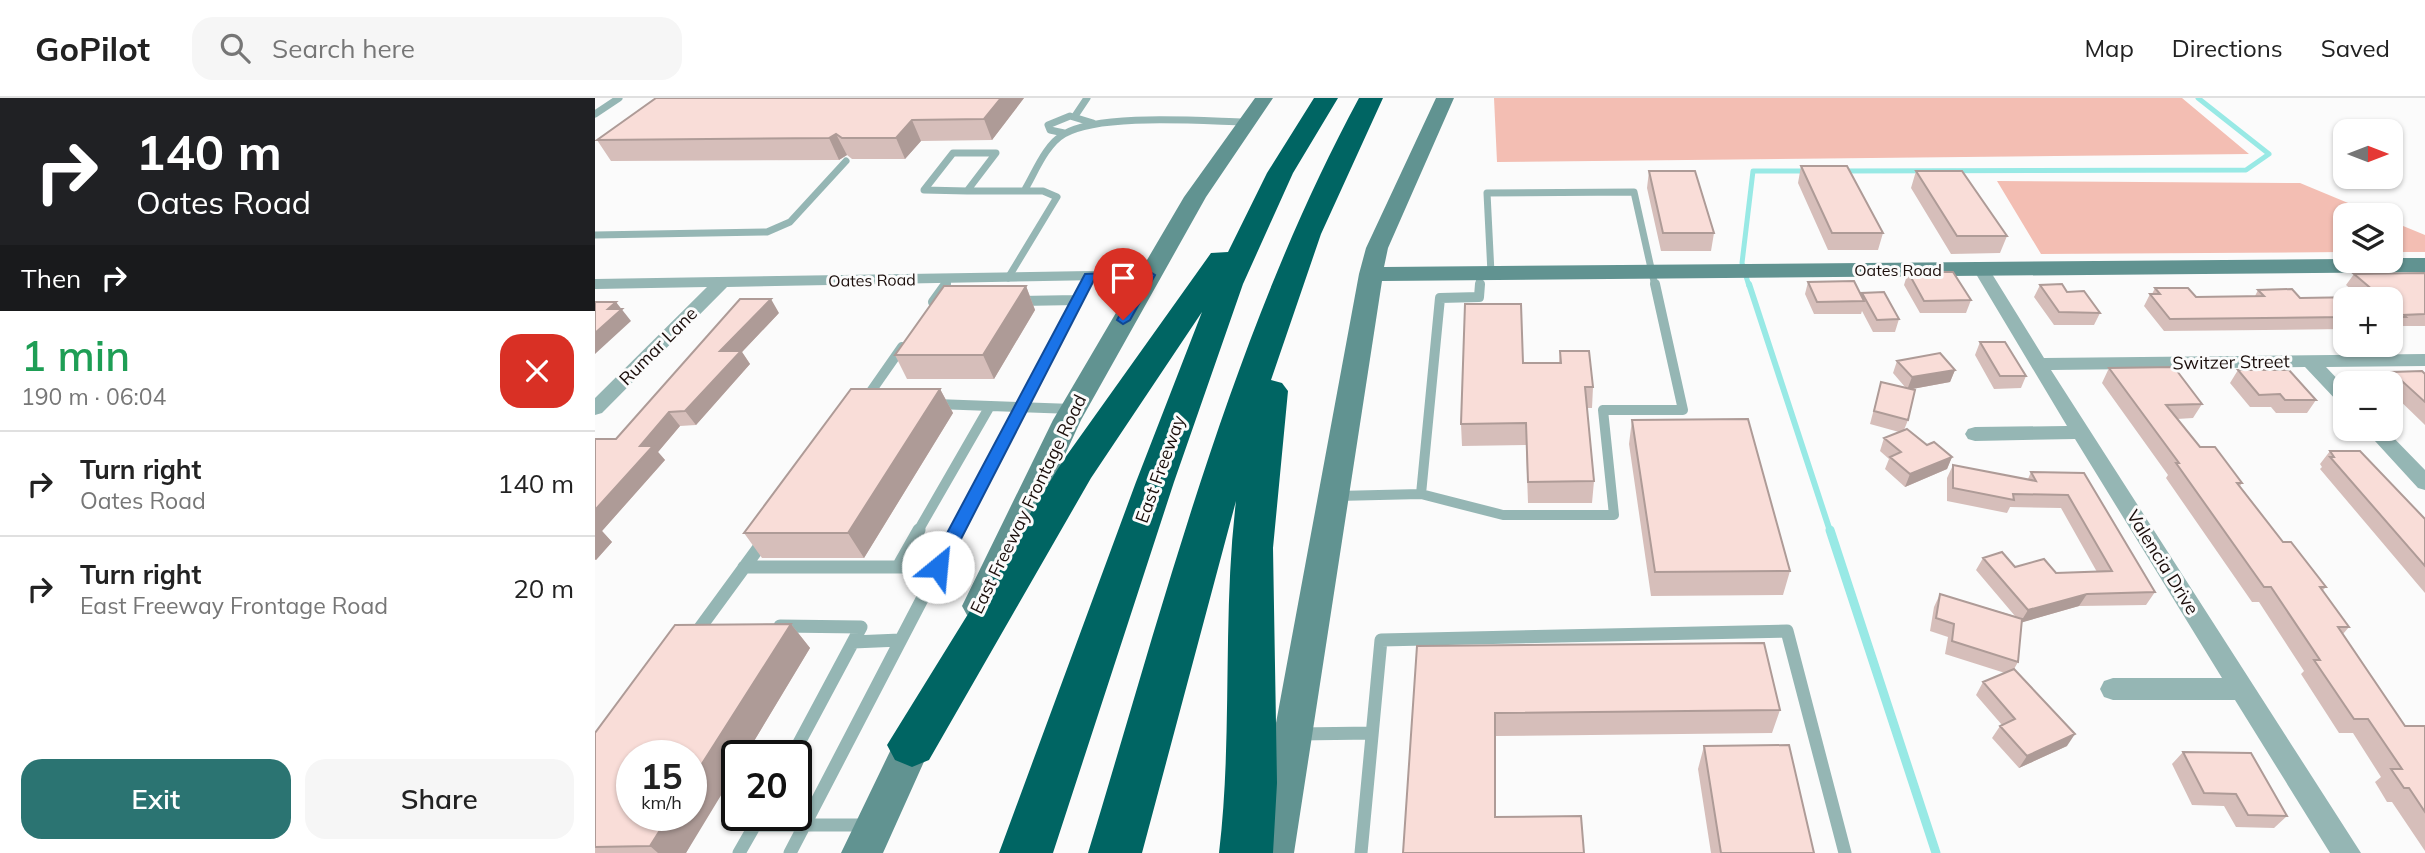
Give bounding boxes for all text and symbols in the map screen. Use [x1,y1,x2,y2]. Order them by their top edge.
search box [192,17,682,80]
text: GoPilot [35,28,150,69]
icon: search [216,29,254,67]
text: Search here [272,32,415,65]
text: Map [2084,33,2134,63]
text: Directions [2172,33,2283,63]
text: Saved [2321,33,2390,63]
north arrow [2333,119,2403,189]
map controls [2333,119,2403,441]
text: 140 m [136,121,282,182]
icon: right [21,126,112,217]
text: Oates Road [136,182,311,222]
button: layers [2333,203,2403,273]
pin [1093,248,1153,320]
icon: right [95,259,133,297]
icon: arrive [1104,259,1142,297]
street label: Oates Road [1854,260,1942,280]
text: Then [21,262,81,295]
street label: Oates Road [828,269,916,291]
button: + [2333,287,2403,357]
street label: Rumar Lane [614,302,702,390]
text: 1 min [21,329,130,382]
button: close [500,334,574,408]
street label: Switzer Street [2172,349,2290,375]
button: − [2333,371,2403,441]
text: 190 m · 06:04 [21,382,166,411]
street label: East Freeway Frontage Road [965,391,1091,617]
street label: East Freeway [1130,412,1190,526]
text: Turn right [80,453,201,486]
icon: right [21,465,59,503]
text: 140 m [498,467,574,500]
text: Oates Road [80,486,206,515]
street label: Valencia Drive [2122,505,2204,619]
position arrow [901,530,975,604]
text: Turn right [80,558,201,591]
icon: right [21,570,59,608]
text: 20 m [513,572,574,605]
text: East Freeway Frontage Road [80,591,388,620]
speed limit sign: 20 [721,740,812,831]
text: 15 [640,754,683,798]
button: Exit [21,759,291,839]
button: Share [305,759,574,839]
text: km/h [641,791,682,814]

